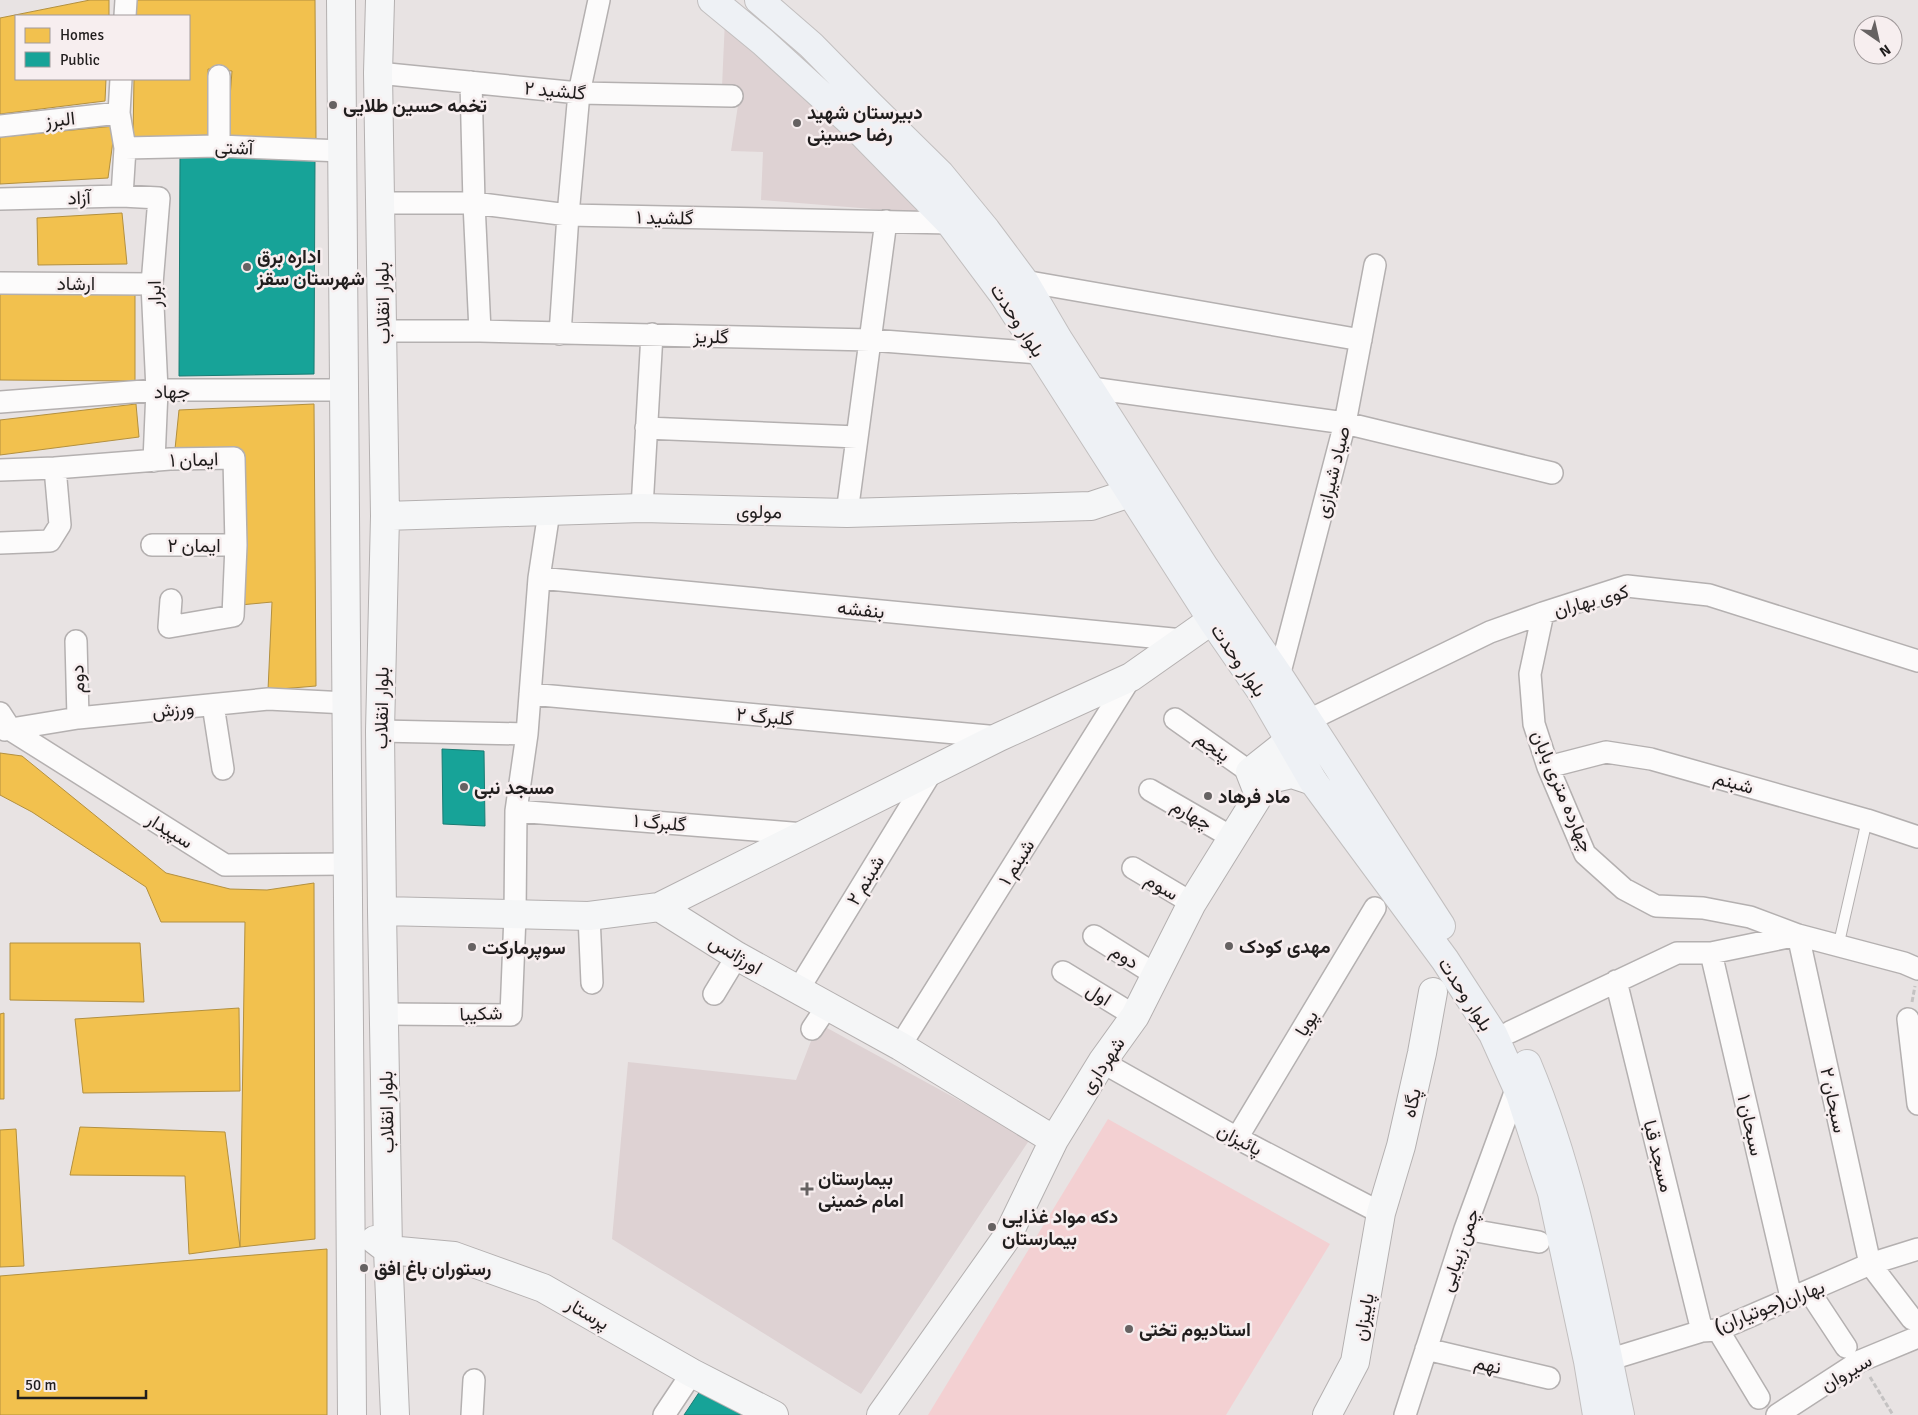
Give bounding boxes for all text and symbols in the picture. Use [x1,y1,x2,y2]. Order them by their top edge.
legend [15,15,190,80]
north arrow [1853,15,1903,65]
text: Homes [60,26,104,44]
text: N [1876,41,1894,60]
text: Public [60,51,100,69]
street label: گلشید ۲ [523,76,587,106]
place label: تخمه حسین طلایی [343,94,487,118]
marker: تخمه حسین طلایی [327,99,339,111]
place label: دبیرستان شهید رضا حسینی [807,101,923,147]
street label: البرز [43,106,76,134]
marker: دبیرستان شهید رضا حسینی [791,117,803,129]
street label: آشتی [214,135,255,161]
street label: آزاد [67,186,93,210]
street label: گلشید ۱ [636,206,694,230]
place label: اداره برق شهرستان سقز [256,245,365,291]
marker: اداره برق شهرستان سقز [241,261,253,273]
street label: بلوار انقلاب [370,262,396,344]
street label: ارشاد [57,272,95,296]
street label: بلوار وحدت [984,279,1050,362]
street label: ابرار [143,280,167,309]
street label: گلریز [692,325,729,349]
street label: جهاد [154,380,190,404]
street label: صیاد شیرازی [1310,424,1356,521]
street label: ایمان ۱ [169,447,219,473]
street label: مولوی [736,500,782,524]
street label: ایمان ۲ [167,534,221,558]
street label: کوی بهاران [1551,579,1632,623]
street label: بنفشه [836,596,886,624]
street label: بلوار وحدت [1205,619,1271,702]
street label: دوم [66,664,90,694]
street label: بلوار انقلاب [369,667,395,749]
street label: ورزش [151,696,195,724]
street label: گلبرگ ۲ [735,703,795,731]
street label: پنجم [1190,726,1235,768]
street label: چهارده متری بابان [1525,727,1599,856]
street label: شبنم [1711,766,1756,800]
place label: مسجد نبی [474,776,554,800]
marker: مسجد نبی [458,781,470,793]
place label: ماد فرهاد [1218,785,1290,809]
marker: ماد فرهاد [1202,790,1214,802]
street label: چهارم [1166,794,1216,837]
street label: سپیدار [140,807,197,855]
street label: گلبرگ ۱ [632,809,687,837]
street label: شبنم ۱ [994,835,1040,890]
street label: شبنم ۲ [842,851,890,910]
street label: سوم [1140,868,1183,906]
street label: اورژانس [704,930,767,980]
place label: مهدی کودک [1239,935,1330,959]
place label: سوپرمارکت [482,936,566,961]
street label: دوم [1106,939,1143,975]
marker: مهدی کودک [1223,940,1235,952]
marker: سوپرمارکت [466,941,478,953]
street label: بلوار وحدت [1432,953,1498,1036]
street label: اول [1082,978,1115,1012]
street label: شکیبا [459,1001,503,1027]
street label: پویا [1290,1006,1325,1041]
street label: شهرداری [1075,1032,1131,1099]
street label: سبحان ۲ [1814,1065,1852,1135]
street label: بلوار انقلاب [374,1071,400,1153]
street label: پگاه [1397,1086,1428,1120]
street label: سبحان ۱ [1731,1092,1769,1158]
street label: پائیزان [1212,1118,1266,1163]
street label: مسجد قبا [1637,1118,1679,1195]
place label: بیمارستان امام خمینی [818,1167,904,1213]
marker: بیمارستان امام خمینی [800,1182,814,1196]
place label: دکه مواد غذایی بیمارستان [1002,1205,1118,1251]
street label: چمن زیبایی [1435,1206,1486,1295]
marker: دکه مواد غذایی بیمارستان [986,1221,998,1233]
place label: رستوران باغ افق [374,1257,492,1281]
marker: رستوران باغ افق [358,1262,370,1274]
street label: بهاران(جوتیاران) [1711,1275,1828,1339]
street label: پرستار [560,1291,613,1337]
street label: پاییزان [1348,1291,1381,1343]
place label: استادیوم تختی [1139,1318,1251,1342]
marker: استادیوم تختی [1123,1323,1135,1335]
street label: سیروان [1817,1349,1876,1397]
street label: نهم [1472,1350,1504,1380]
scale bar [18,1368,145,1400]
text: 50 m [25,1376,56,1394]

